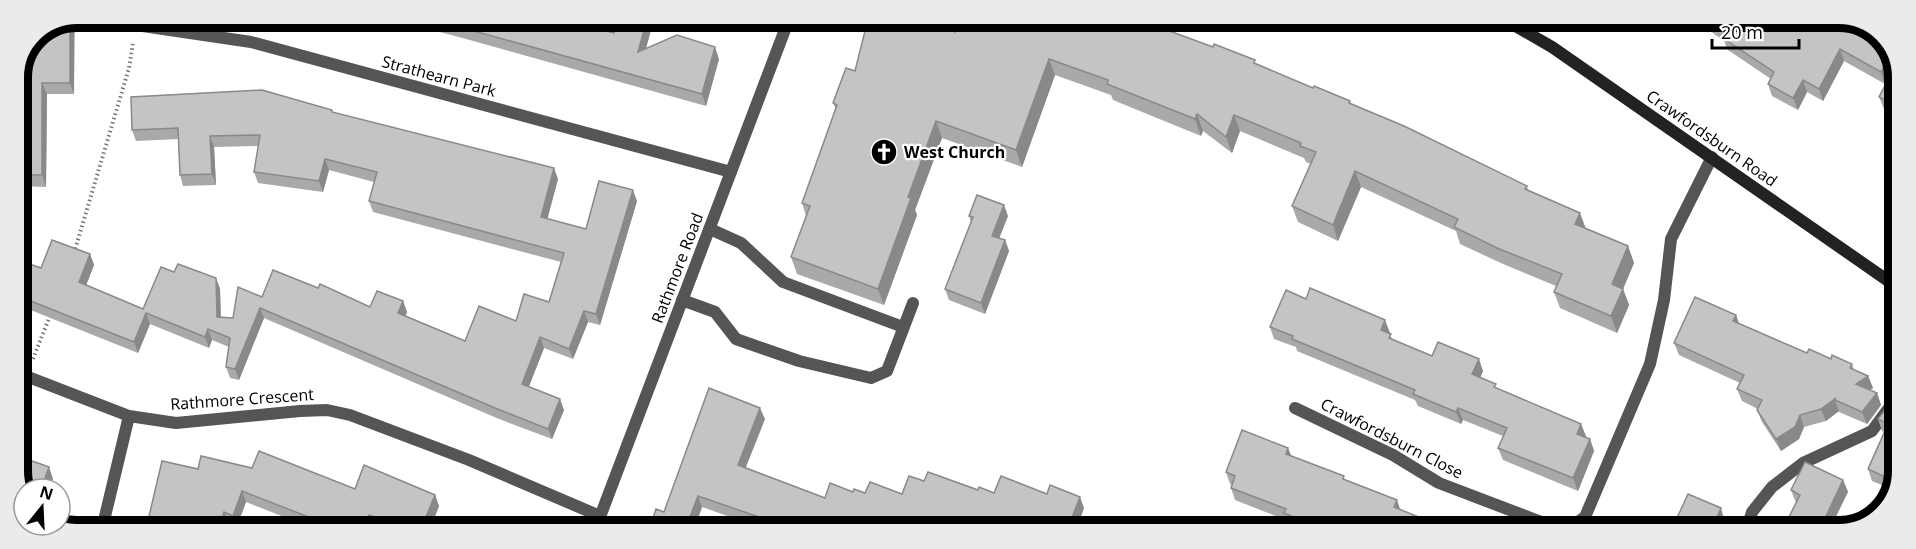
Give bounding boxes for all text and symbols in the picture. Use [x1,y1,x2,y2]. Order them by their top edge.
scale bar [1712,12,1799,50]
text: 20 m [1721,20,1763,44]
street label: Strathearn Park [380,50,499,102]
street label: Crawfordsburn Road [1642,84,1782,192]
church icon: West Church [869,137,899,167]
place label: West Church [904,141,1005,163]
street label: Rathmore Road [646,210,708,326]
street label: Rathmore Crescent [170,383,315,415]
street label: Crawfordsburn Close [1317,392,1467,484]
north arrow [12,477,72,537]
text: N [37,480,56,505]

